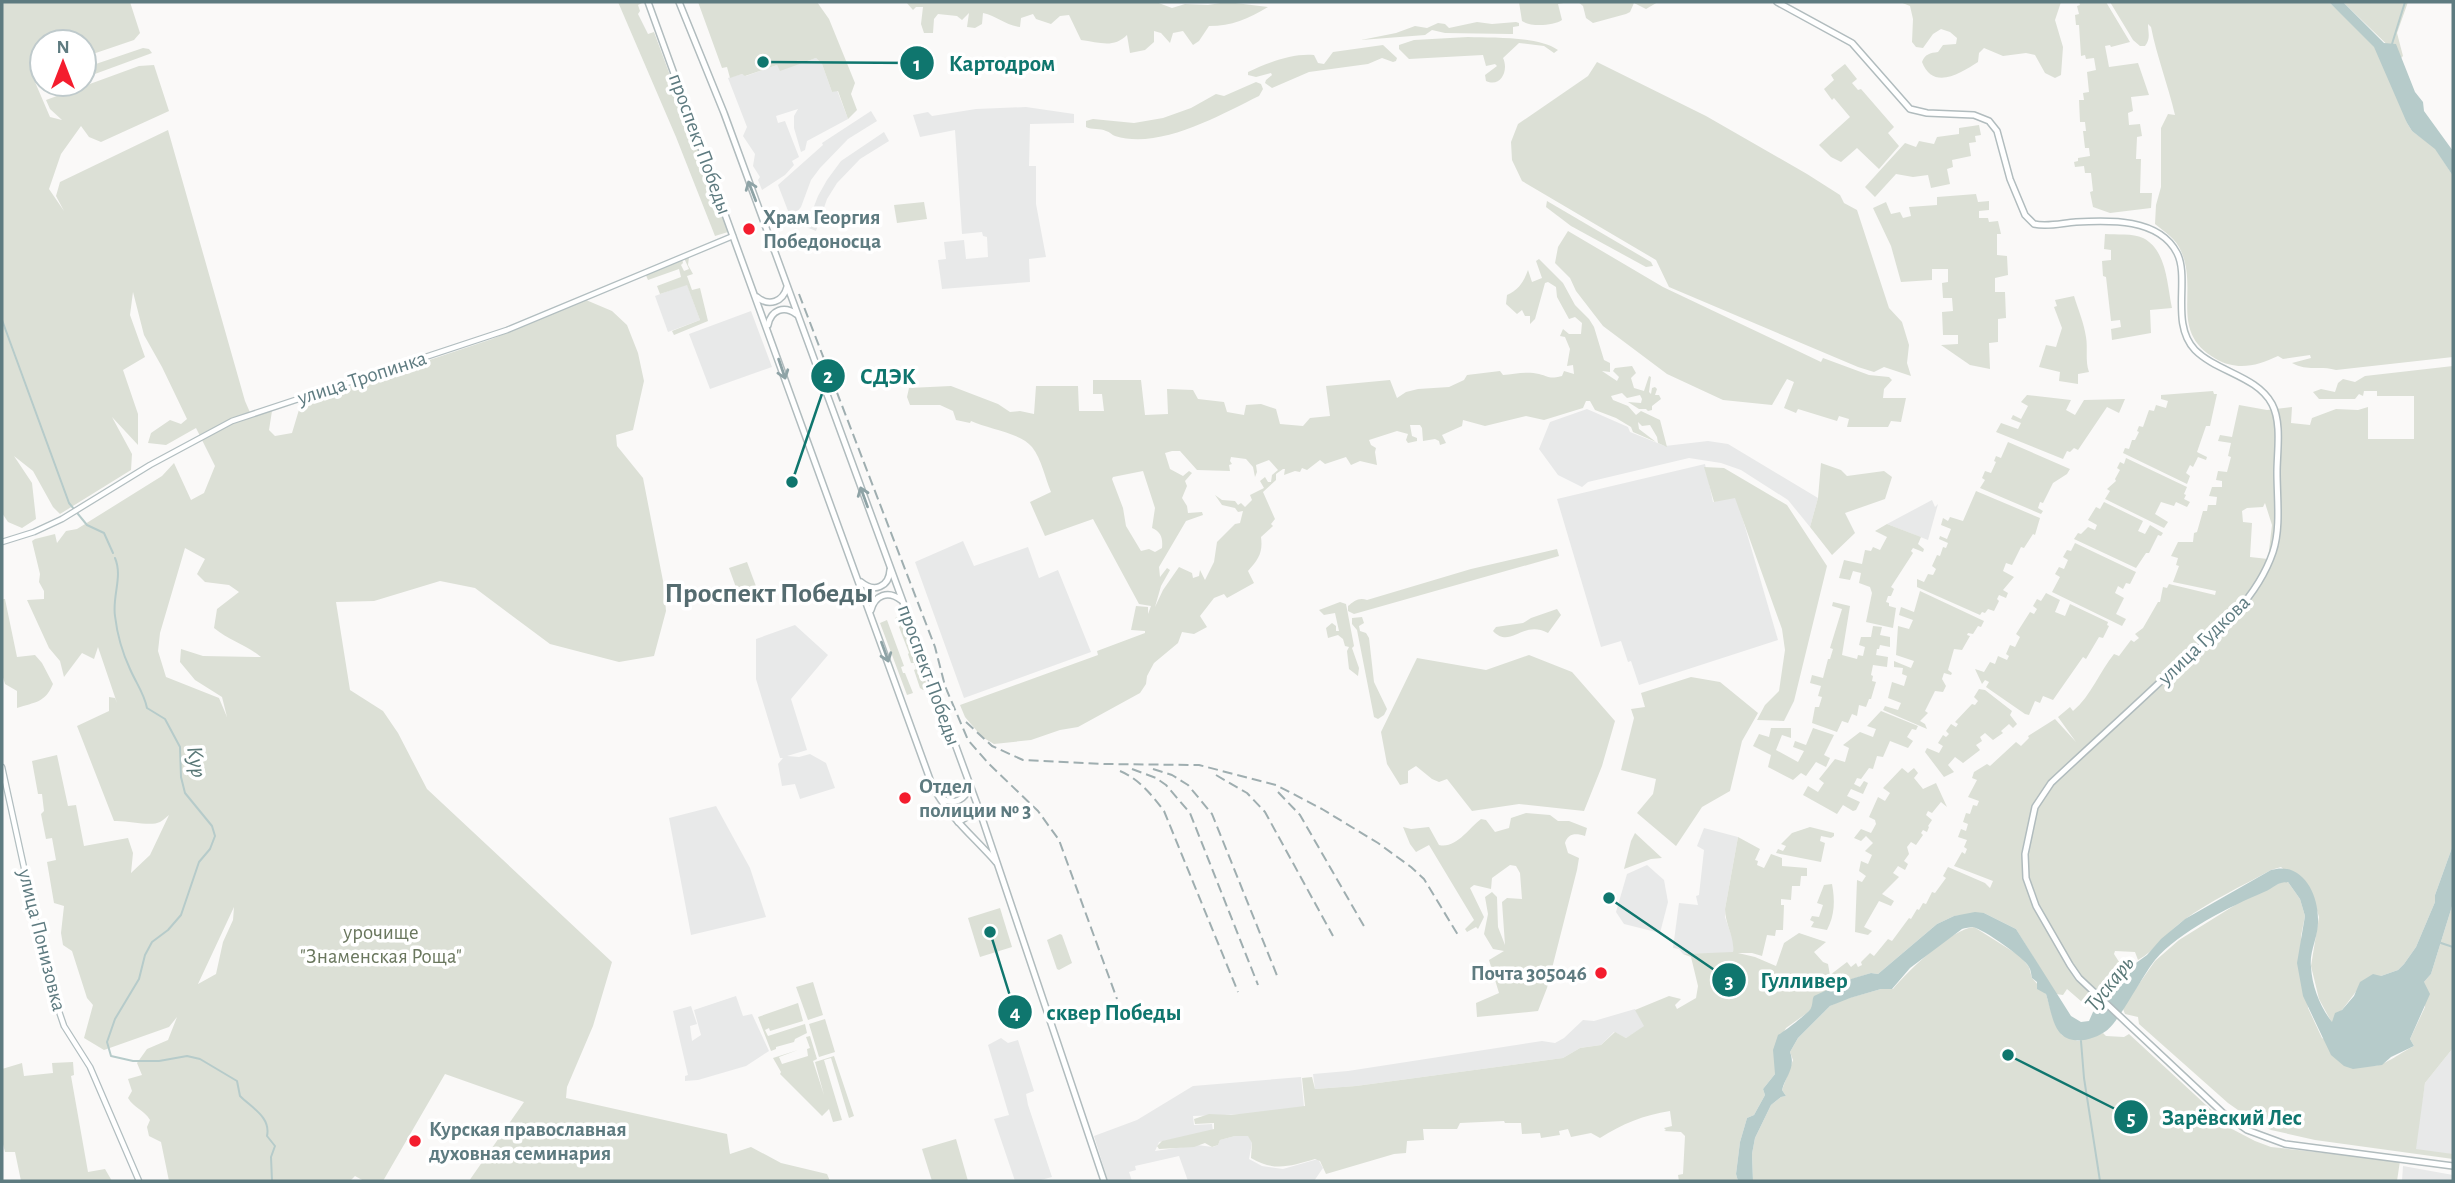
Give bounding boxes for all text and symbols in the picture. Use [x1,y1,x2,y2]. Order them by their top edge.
north arrow [28,28,98,98]
text: N [56,38,70,57]
callout: Картодром [900,41,1069,85]
text: Картодром [949,53,1055,76]
text: 1 [913,54,921,75]
street label: проспект Победы [665,71,735,217]
one-way arrow [744,181,757,203]
place label: Храм Георгия Победоносца [763,207,881,252]
marker: Храм Георгия Победоносца [741,221,757,237]
street label: улица Тропинка [294,347,429,409]
callout: СДЭК [811,354,930,398]
one-way arrow [776,358,789,380]
text: 2 [823,366,833,387]
text: СДЭК [860,366,916,389]
one-way arrow [857,486,869,508]
district label: Проспект Победы [665,580,874,608]
street label: улица Гудкова [2153,591,2254,689]
street label: проспект Победы [894,602,964,748]
one-way arrow [880,640,892,662]
water label: Кур [182,745,210,779]
place label: Отдел полиции № 3 [919,776,1031,821]
marker: Отдел полиции № 3 [897,790,913,806]
street label: улица Понизовка [14,866,70,1014]
park label: урочище "Знаменская Роща" [300,922,462,967]
water label: Тускарь [2081,952,2139,1016]
callout: Гулливер [1711,958,1862,1002]
place label: Почта 305046 [1471,963,1587,984]
marker: Почта 305046 [1593,965,1609,981]
text: Гулливер [1760,970,1848,993]
text: 3 [1724,971,1734,992]
callout: сквер Победы [997,990,1195,1034]
text: 4 [1010,1002,1020,1023]
text: сквер Победы [1047,1002,1181,1025]
callout: Зарёвский Лес [2113,1095,2316,1139]
text: Зарёвский Лес [2162,1107,2302,1130]
text: 5 [2126,1108,2136,1129]
place label: Курская православная духовная семинария [429,1119,627,1164]
marker: Курская православная духовная семинария [407,1133,423,1149]

